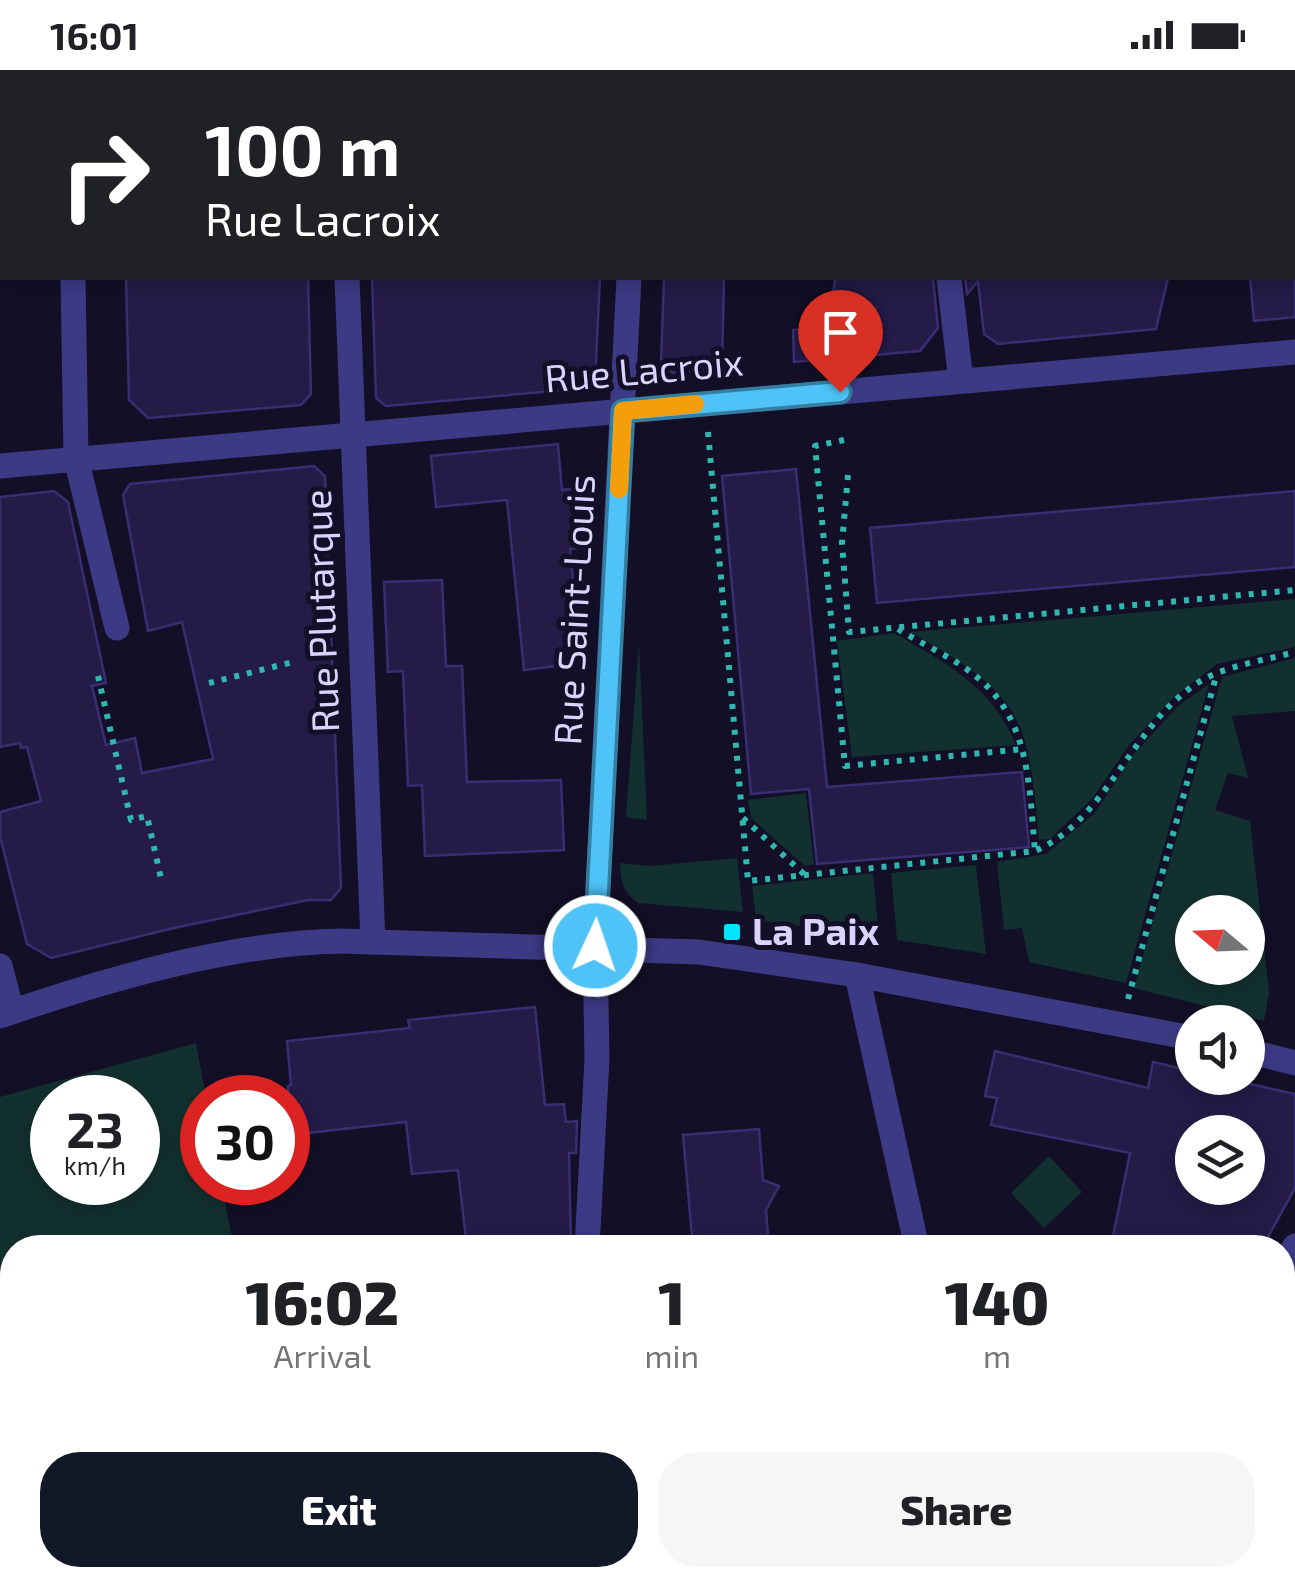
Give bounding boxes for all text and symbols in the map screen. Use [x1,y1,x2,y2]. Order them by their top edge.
text: 16:01 [50,12,139,58]
text: 100 m [205,106,400,190]
icon: right [40,110,170,240]
text: Rue Lacroix [205,191,440,245]
pin [798,290,883,393]
icon: arrive [813,305,868,360]
street label: Rue Lacroix [543,337,745,401]
street label: Rue Saint-Louis [543,474,603,746]
street label: Rue Plutarque [293,489,347,733]
position arrow [543,894,647,998]
north arrow [1175,895,1265,985]
map controls [1175,895,1265,1205]
place label: La Paix [752,907,880,953]
marker: La Paix [721,921,743,943]
button: sound [1175,1005,1265,1095]
speed limit sign: 30 [180,1075,310,1205]
text: 23 [66,1098,124,1158]
button: layers [1175,1115,1265,1205]
text: km/h [64,1150,126,1180]
text: 16:02 [246,1265,399,1337]
text: 1 [658,1265,685,1337]
text: 140 [945,1265,1049,1337]
text: Arrival [274,1336,371,1374]
text: min [645,1336,699,1374]
text: m [983,1336,1011,1374]
button: Exit [40,1452,638,1567]
button: Share [658,1452,1255,1567]

